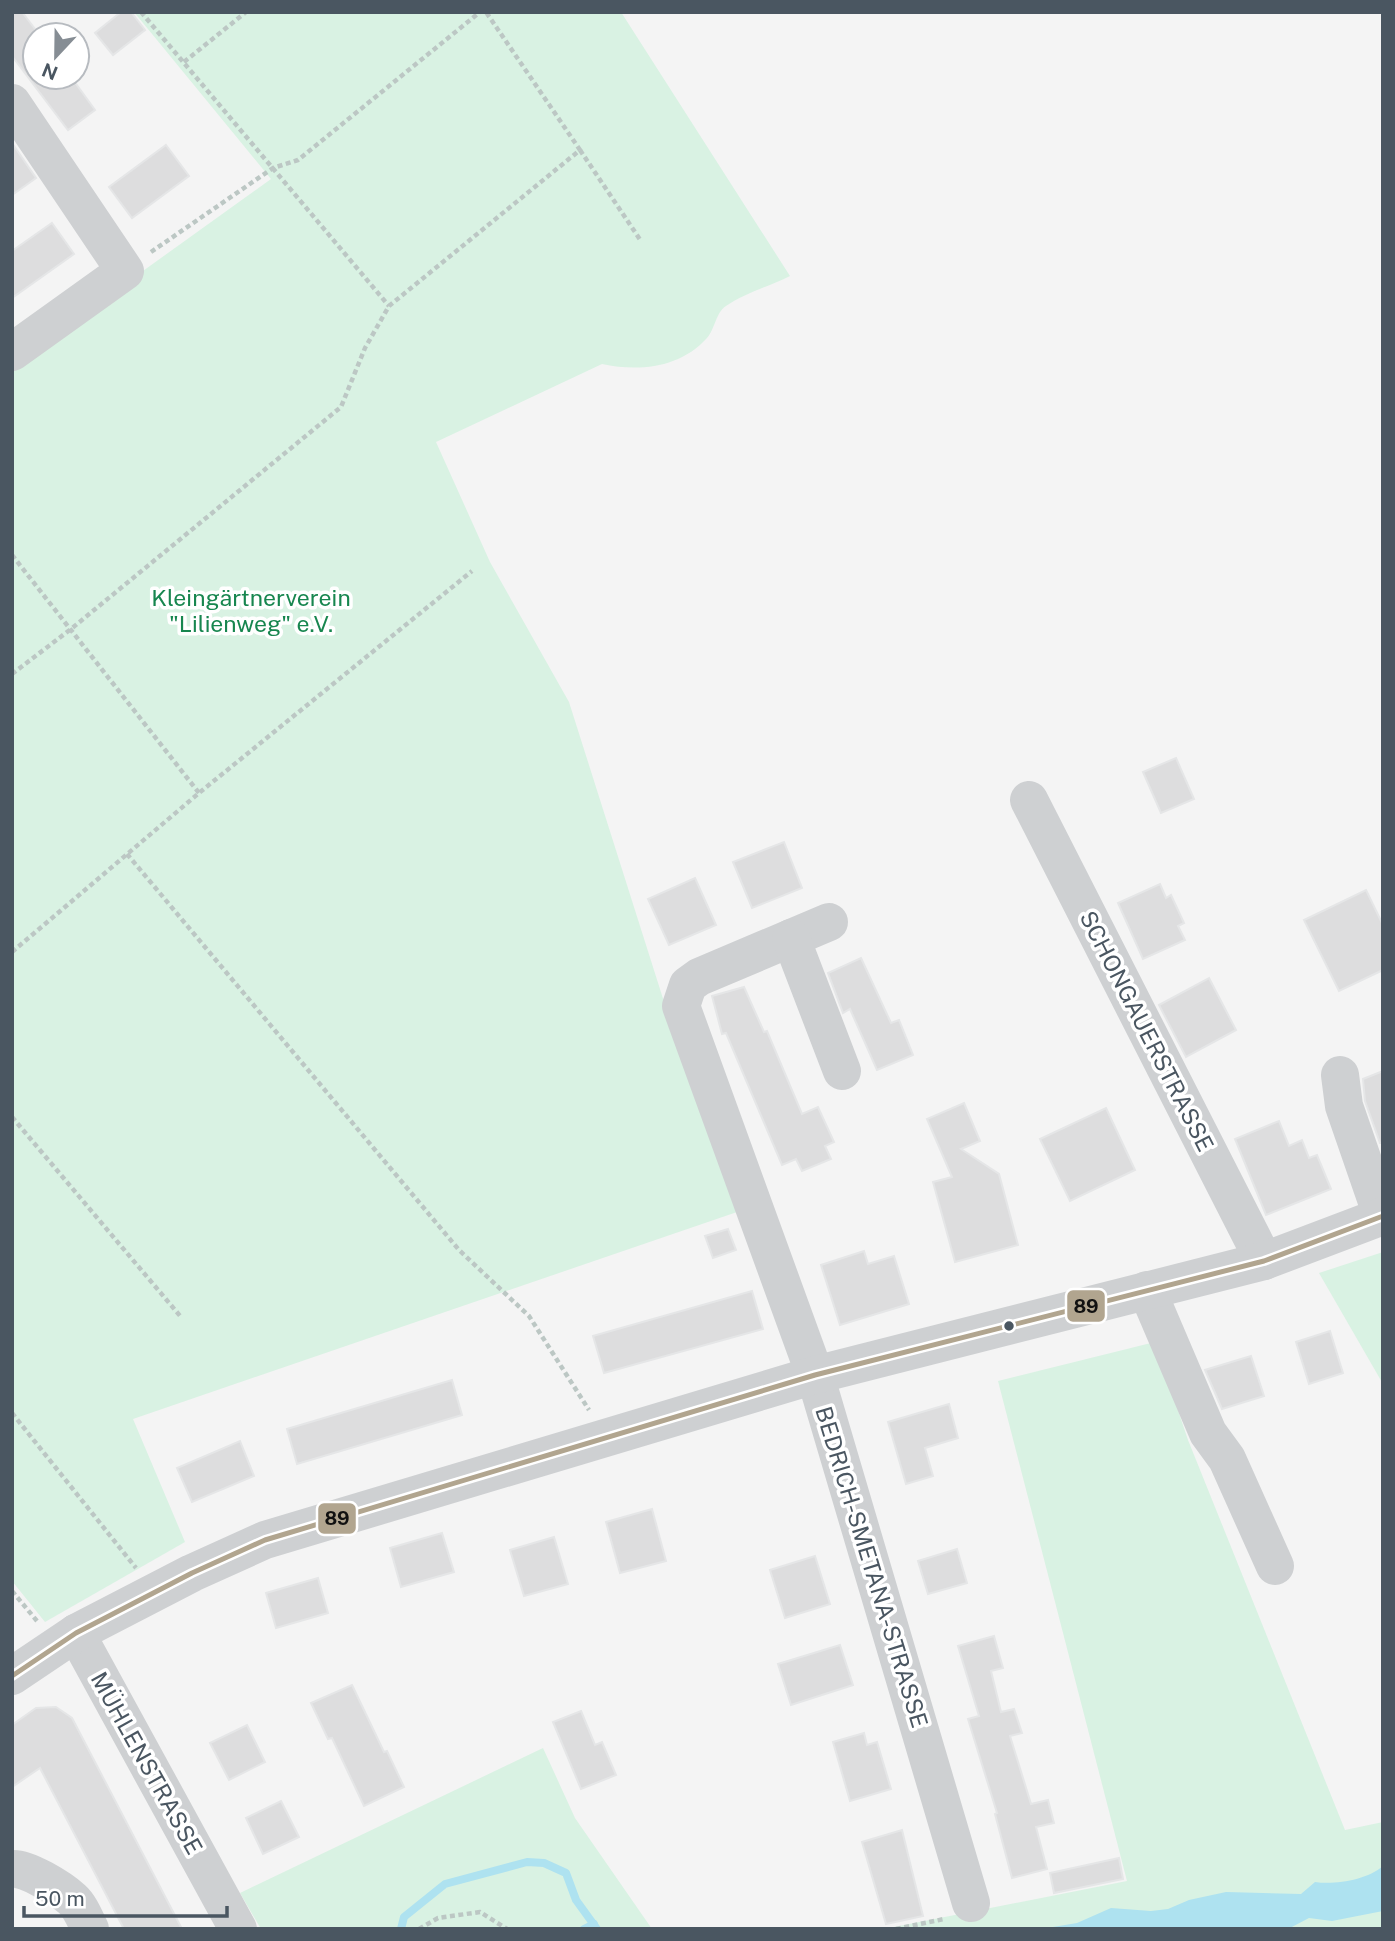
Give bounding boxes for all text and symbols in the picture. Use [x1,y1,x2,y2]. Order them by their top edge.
north arrow [21,21,91,91]
text: N [39,59,61,85]
park label: Kleingärtnerverein "Lilienweg" e.V. [151,584,351,637]
street label: SCHONGAUERSTRASSE [1075,906,1219,1156]
line badge: 89 [1066,1289,1106,1323]
text: 89 [1073,1295,1099,1317]
unlabelled marker [1002,1319,1016,1333]
street label: BEDRICH-SMETANA-STRASSE [810,1403,934,1731]
line badge: 89 [317,1502,357,1535]
text: 89 [324,1507,350,1529]
street label: MÜHLENSTRASSE [86,1667,208,1859]
scale bar [24,1874,228,1918]
text: 50 m [35,1886,85,1911]

